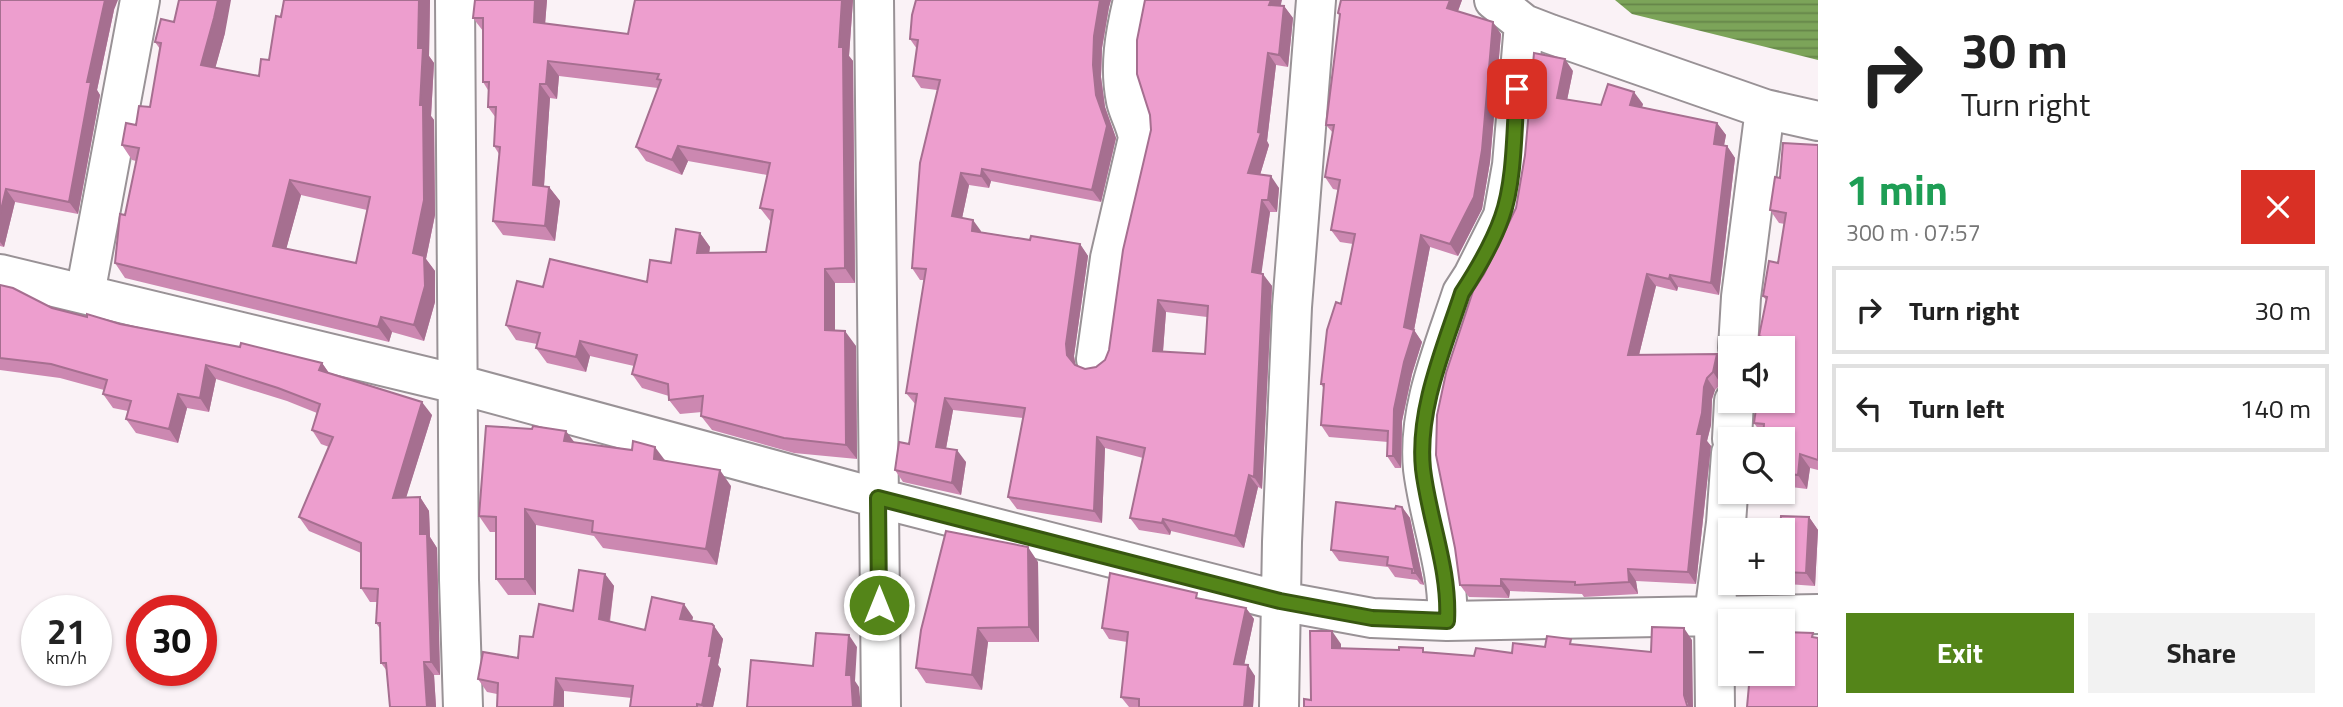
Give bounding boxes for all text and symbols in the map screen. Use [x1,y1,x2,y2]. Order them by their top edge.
text: 30 m [1961,12,2068,87]
icon: right [1846,28,1937,119]
pin [1487,59,1547,119]
icon: arrive [1498,70,1536,108]
text: Turn right [1961,80,2090,128]
text: 1 min [1846,157,1948,221]
button: close [2241,170,2315,244]
text: 300 m · 07:57 [1846,215,1981,250]
icon: right [1850,291,1888,329]
text: Turn right [1909,291,2020,330]
text: 30 m [2254,291,2311,330]
map controls [1718,336,1795,686]
button: sound [1718,336,1795,413]
icon: left [1850,389,1888,427]
text: Turn left [1909,389,2004,428]
text: 140 m [2240,389,2311,428]
button: search [1718,427,1795,504]
button: + [1718,518,1795,595]
position arrow [842,568,916,642]
speed limit sign: 30 [126,595,217,686]
text: 21 [47,604,86,658]
button: − [1718,609,1795,686]
button: Exit [1846,613,2074,693]
button: Share [2088,613,2315,693]
text: km/h [46,644,87,671]

